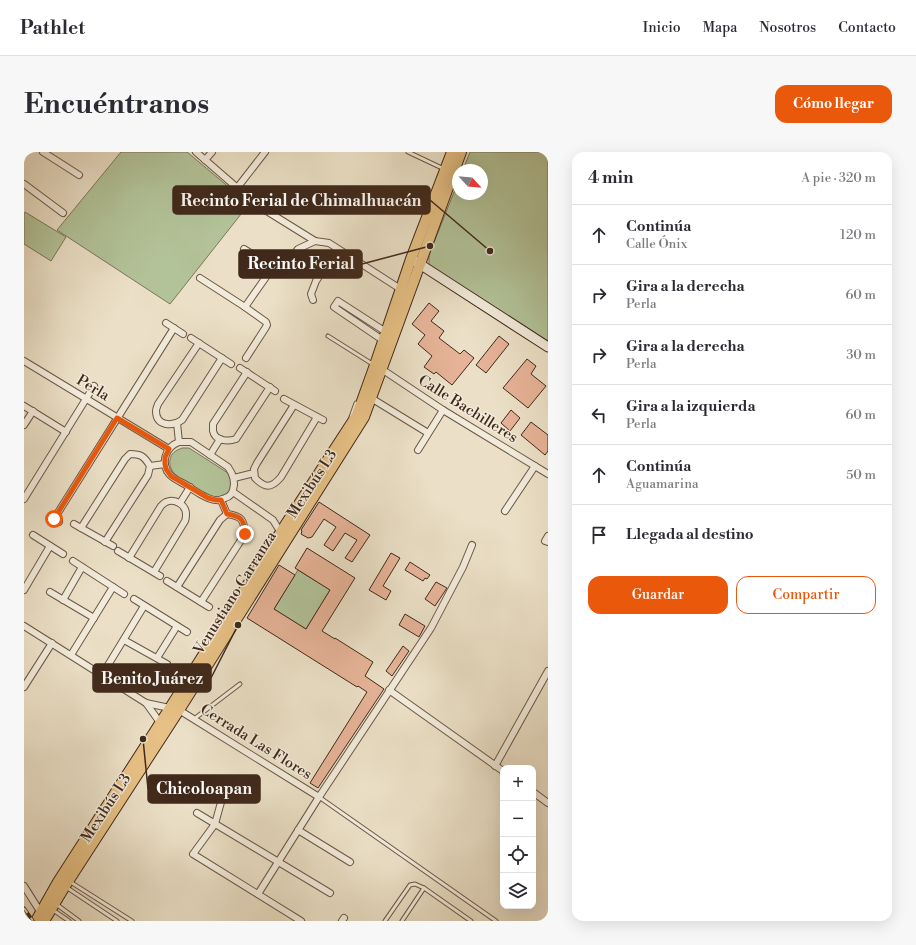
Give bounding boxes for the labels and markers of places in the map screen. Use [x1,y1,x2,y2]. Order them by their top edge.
callout: Recinto Ferial de Chimalhuacán [173,186,430,214]
callout: Recinto Ferial [239,250,362,278]
callout: Benito Juárez [93,664,211,692]
callout: Chicoloapan [148,775,260,803]

